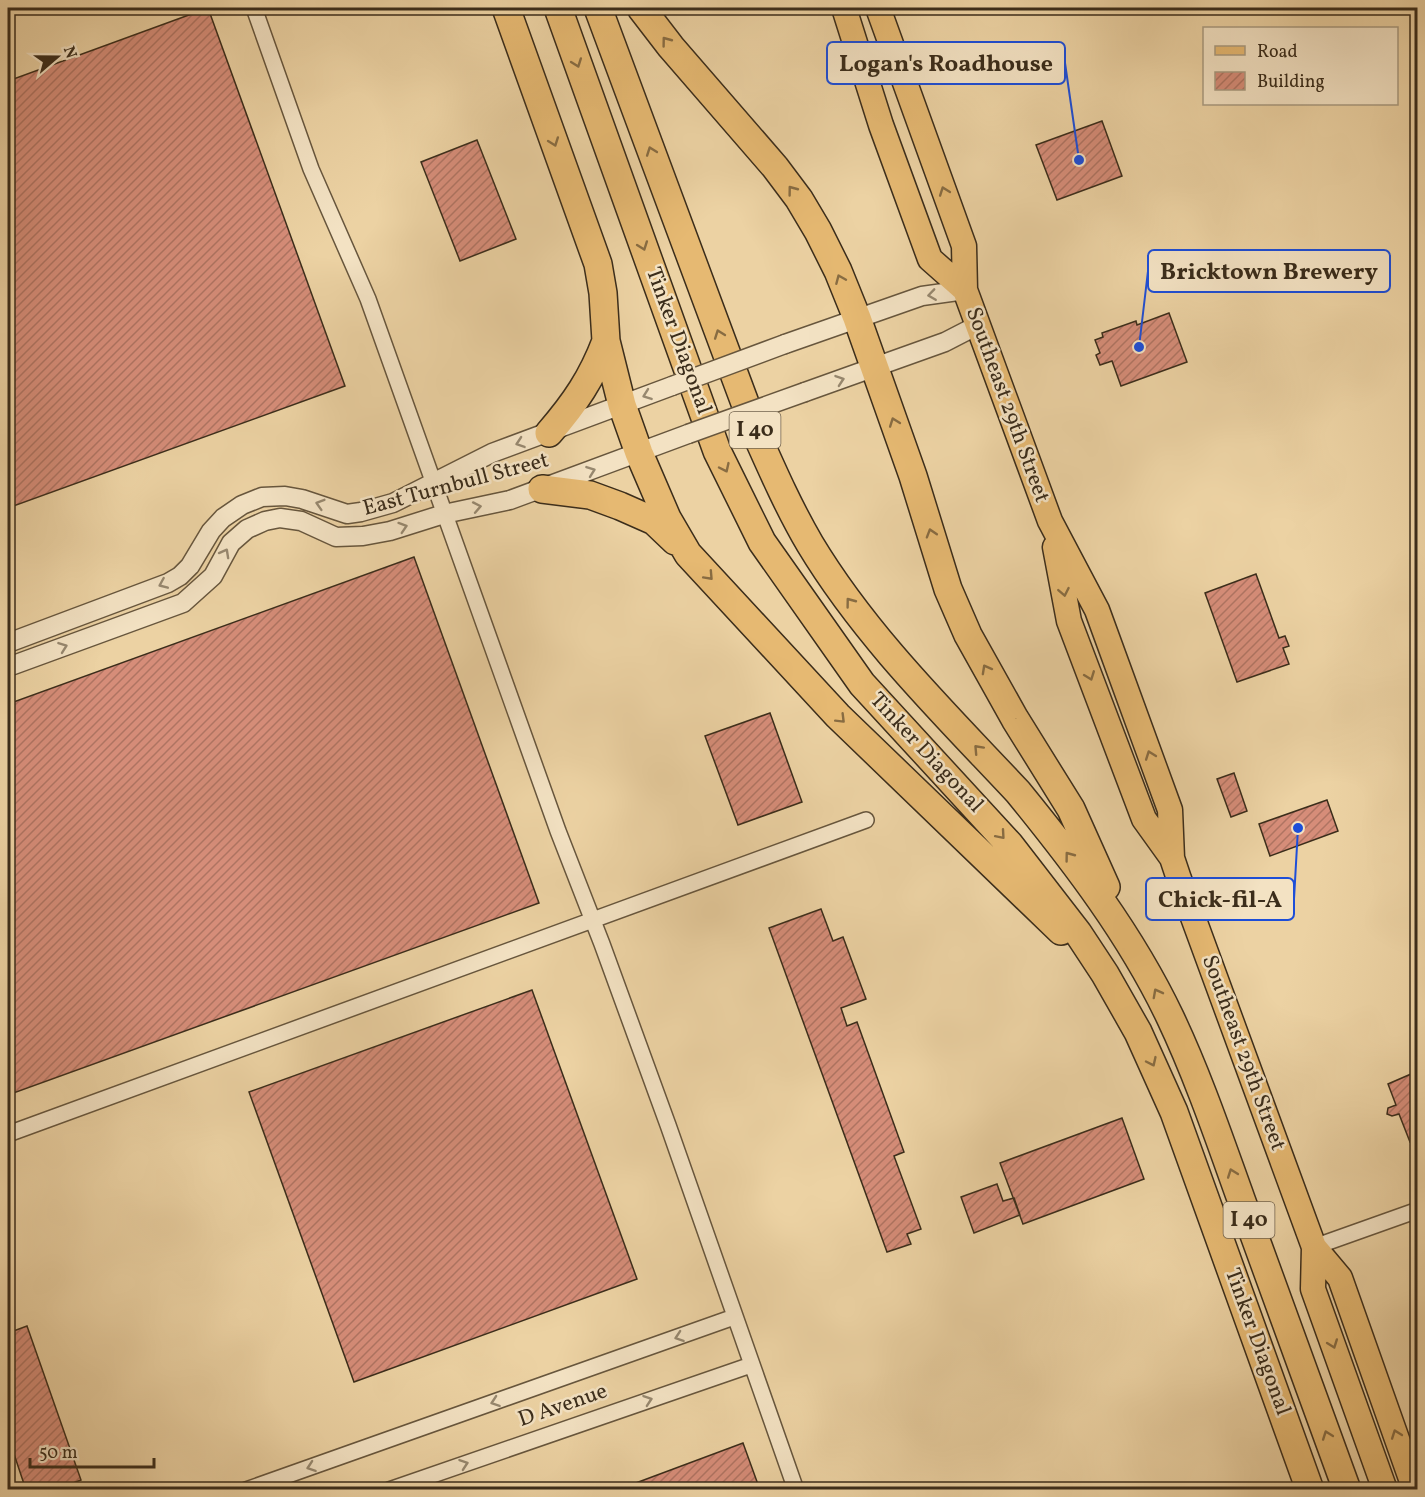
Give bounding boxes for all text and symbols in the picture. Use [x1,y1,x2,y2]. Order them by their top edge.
north arrow [27,27,87,87]
legend [1203,27,1398,105]
one-way arrow [662,37,673,48]
text: Road [1257,40,1298,65]
callout: Logan's Roadhouse [827,42,1065,84]
text: N [57,43,82,62]
text: Logan's Roadhouse [839,48,1053,82]
one-way arrow [570,57,583,67]
text: Building [1257,70,1325,95]
one-way arrow [547,136,560,146]
one-way arrow [646,146,659,157]
one-way arrow [788,185,799,196]
one-way arrow [939,186,952,197]
one-way arrow [636,240,649,251]
callout: Bricktown Brewery [1148,250,1390,292]
text: Bricktown Brewery [1160,256,1378,290]
street label: Tinker Diagonal [637,263,719,419]
one-way arrow [836,274,848,285]
one-way arrow [928,288,937,300]
street label: Southeast 29th Street [957,303,1057,507]
one-way arrow [714,329,726,340]
one-way arrow [834,374,845,387]
one-way arrow [642,388,653,401]
road number: I 40 [730,412,780,448]
one-way arrow [889,417,901,428]
one-way arrow [516,435,526,448]
street label: East Turnbull Street [360,445,553,525]
one-way arrow [718,462,730,473]
one-way arrow [585,466,596,479]
one-way arrow [315,499,326,511]
one-way arrow [472,501,482,514]
one-way arrow [397,522,408,534]
one-way arrow [926,528,938,539]
one-way arrow [218,548,229,559]
one-way arrow [701,569,712,580]
one-way arrow [158,577,169,589]
one-way arrow [1057,586,1070,596]
one-way arrow [847,598,858,609]
one-way arrow [56,642,67,654]
one-way arrow [982,665,993,676]
one-way arrow [1083,670,1095,681]
street label: Tinker Diagonal [862,686,990,820]
one-way arrow [834,711,845,722]
one-way arrow [974,745,985,756]
one-way arrow [1144,750,1157,760]
one-way arrow [994,828,1005,839]
one-way arrow [1065,852,1076,863]
callout: Chick-fil-A [1146,878,1294,920]
text: Chick-fil-A [1158,884,1282,918]
street label: Southeast 29th Street [1193,951,1293,1155]
one-way arrow [1153,988,1164,999]
one-way arrow [1145,1056,1157,1067]
one-way arrow [1226,1168,1239,1178]
road number: I 40 [1224,1202,1274,1238]
street label: Tinker Diagonal [1216,1264,1298,1420]
one-way arrow [674,1329,685,1342]
one-way arrow [1325,1338,1338,1349]
street label: D Avenue [514,1376,612,1436]
one-way arrow [490,1394,501,1407]
one-way arrow [643,1394,653,1407]
one-way arrow [1322,1430,1335,1440]
one-way arrow [1390,1430,1403,1440]
scale bar [30,1431,154,1469]
text: 50 m [39,1441,78,1466]
one-way arrow [458,1458,469,1471]
one-way arrow [306,1459,317,1472]

